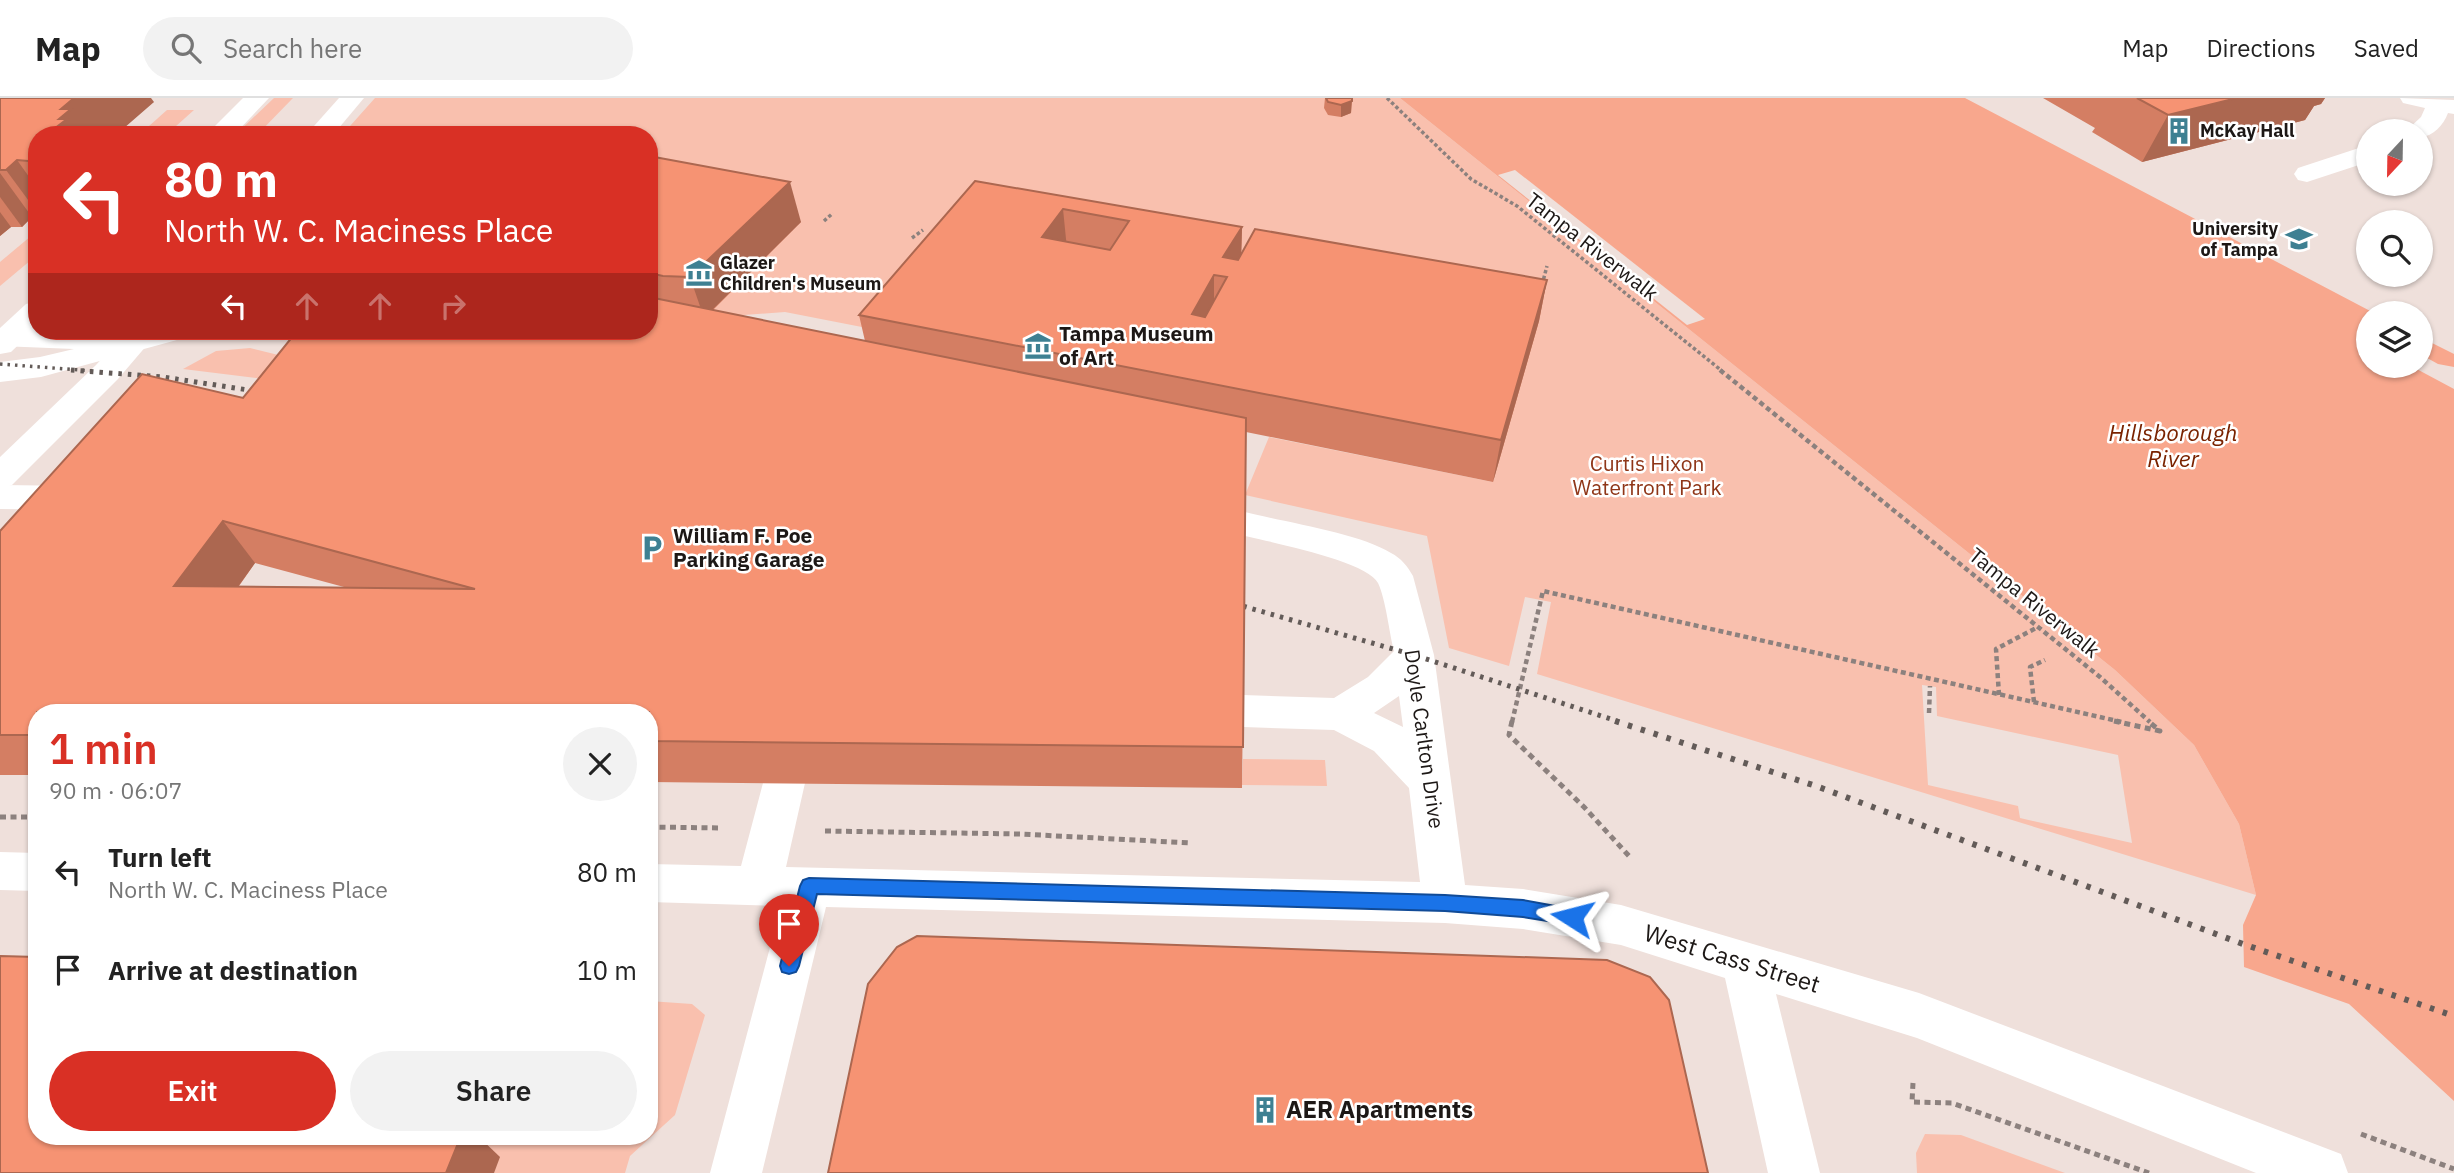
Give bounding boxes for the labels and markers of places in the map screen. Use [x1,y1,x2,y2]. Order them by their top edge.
building icon: McKay Hall [2164,116,2194,146]
place label: McKay Hall [2200,119,2295,142]
place label: University of Tampa [2192,217,2278,261]
school or university icon: University of Tampa [2284,224,2314,254]
place label: Glazer Children's Museum [720,251,881,295]
museum icon: Glazer Children's Museum [684,258,714,288]
place label: Tampa Museum of Art [1059,319,1214,371]
museum icon: Tampa Museum of Art [1023,331,1053,361]
place label: William F. Poe Parking Garage [673,521,825,573]
parking icon: William F. Poe Parking Garage [637,533,667,563]
pin [759,894,819,966]
place label: AER Apartments [1286,1093,1473,1125]
building icon: AER Apartments [1250,1095,1280,1125]

